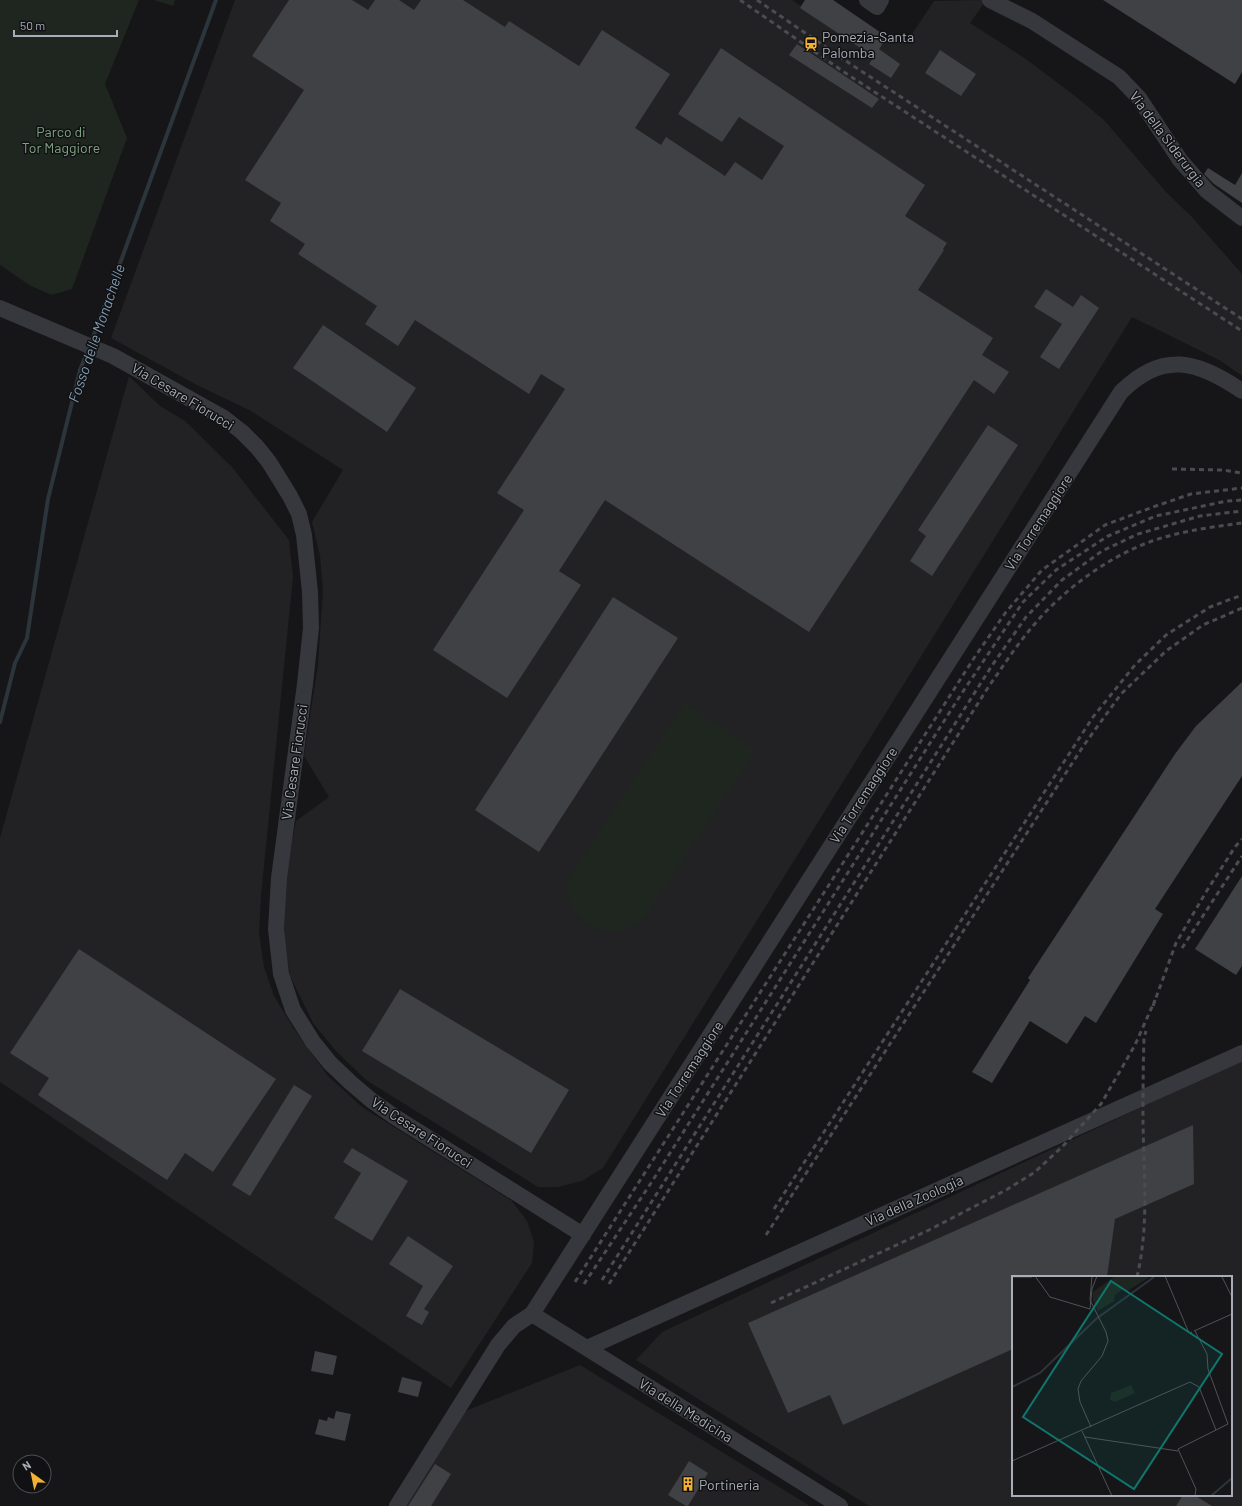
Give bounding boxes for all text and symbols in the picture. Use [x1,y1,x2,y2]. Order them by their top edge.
scale bar [14,12,117,38]
text: 50 m [20,18,45,32]
place label: Pomezia-Santa Palomba [822,28,914,61]
station icon: Pomezia-Santa Palomba [803,36,819,52]
street label: Via della Siderurgia [1126,88,1210,190]
park label: Parco di Tor Maggiore [22,123,100,156]
water label: Fosso delle Monachelle [64,261,128,404]
street label: Via Cesare Fiorucci [129,359,237,433]
street label: Via Torremaggiore [1001,471,1075,573]
street label: Via Cesare Fiorucci [277,703,311,821]
street label: Via Torremaggiore [826,744,900,846]
street label: Via Torremaggiore [652,1018,726,1120]
street label: Via Cesare Fiorucci [368,1093,476,1171]
street label: Via della Zoologia [862,1171,966,1229]
inset map [1012,1276,1232,1496]
street label: Via della Medicina [636,1374,736,1446]
north arrow [12,1454,52,1494]
text: N [20,1458,33,1473]
building icon: Portineria [680,1476,696,1492]
place label: Portineria [699,1476,759,1493]

